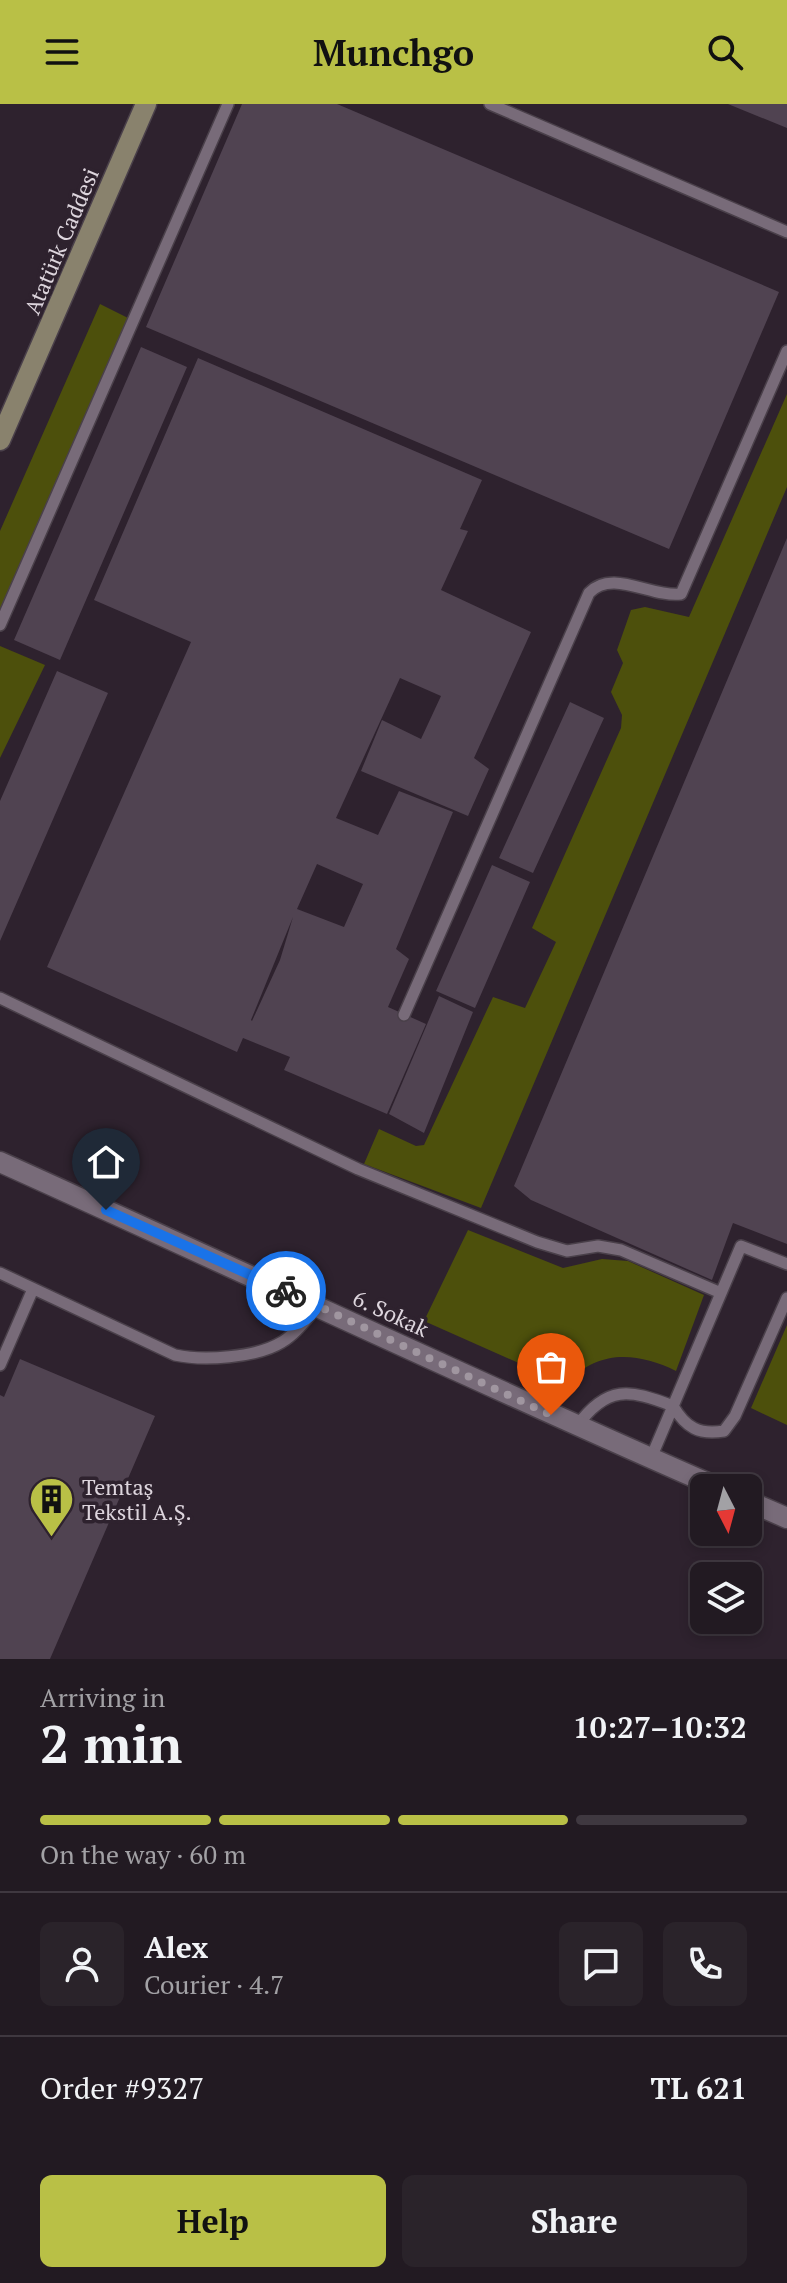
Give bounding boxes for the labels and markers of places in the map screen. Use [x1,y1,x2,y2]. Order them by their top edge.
pin [72,1128,140,1210]
pin [517,1333,585,1415]
place label: Temtaş Tekstil A.Ş. [82,1472,192,1526]
building icon: Temtaş Tekstil A.Ş. [27,1475,75,1538]

